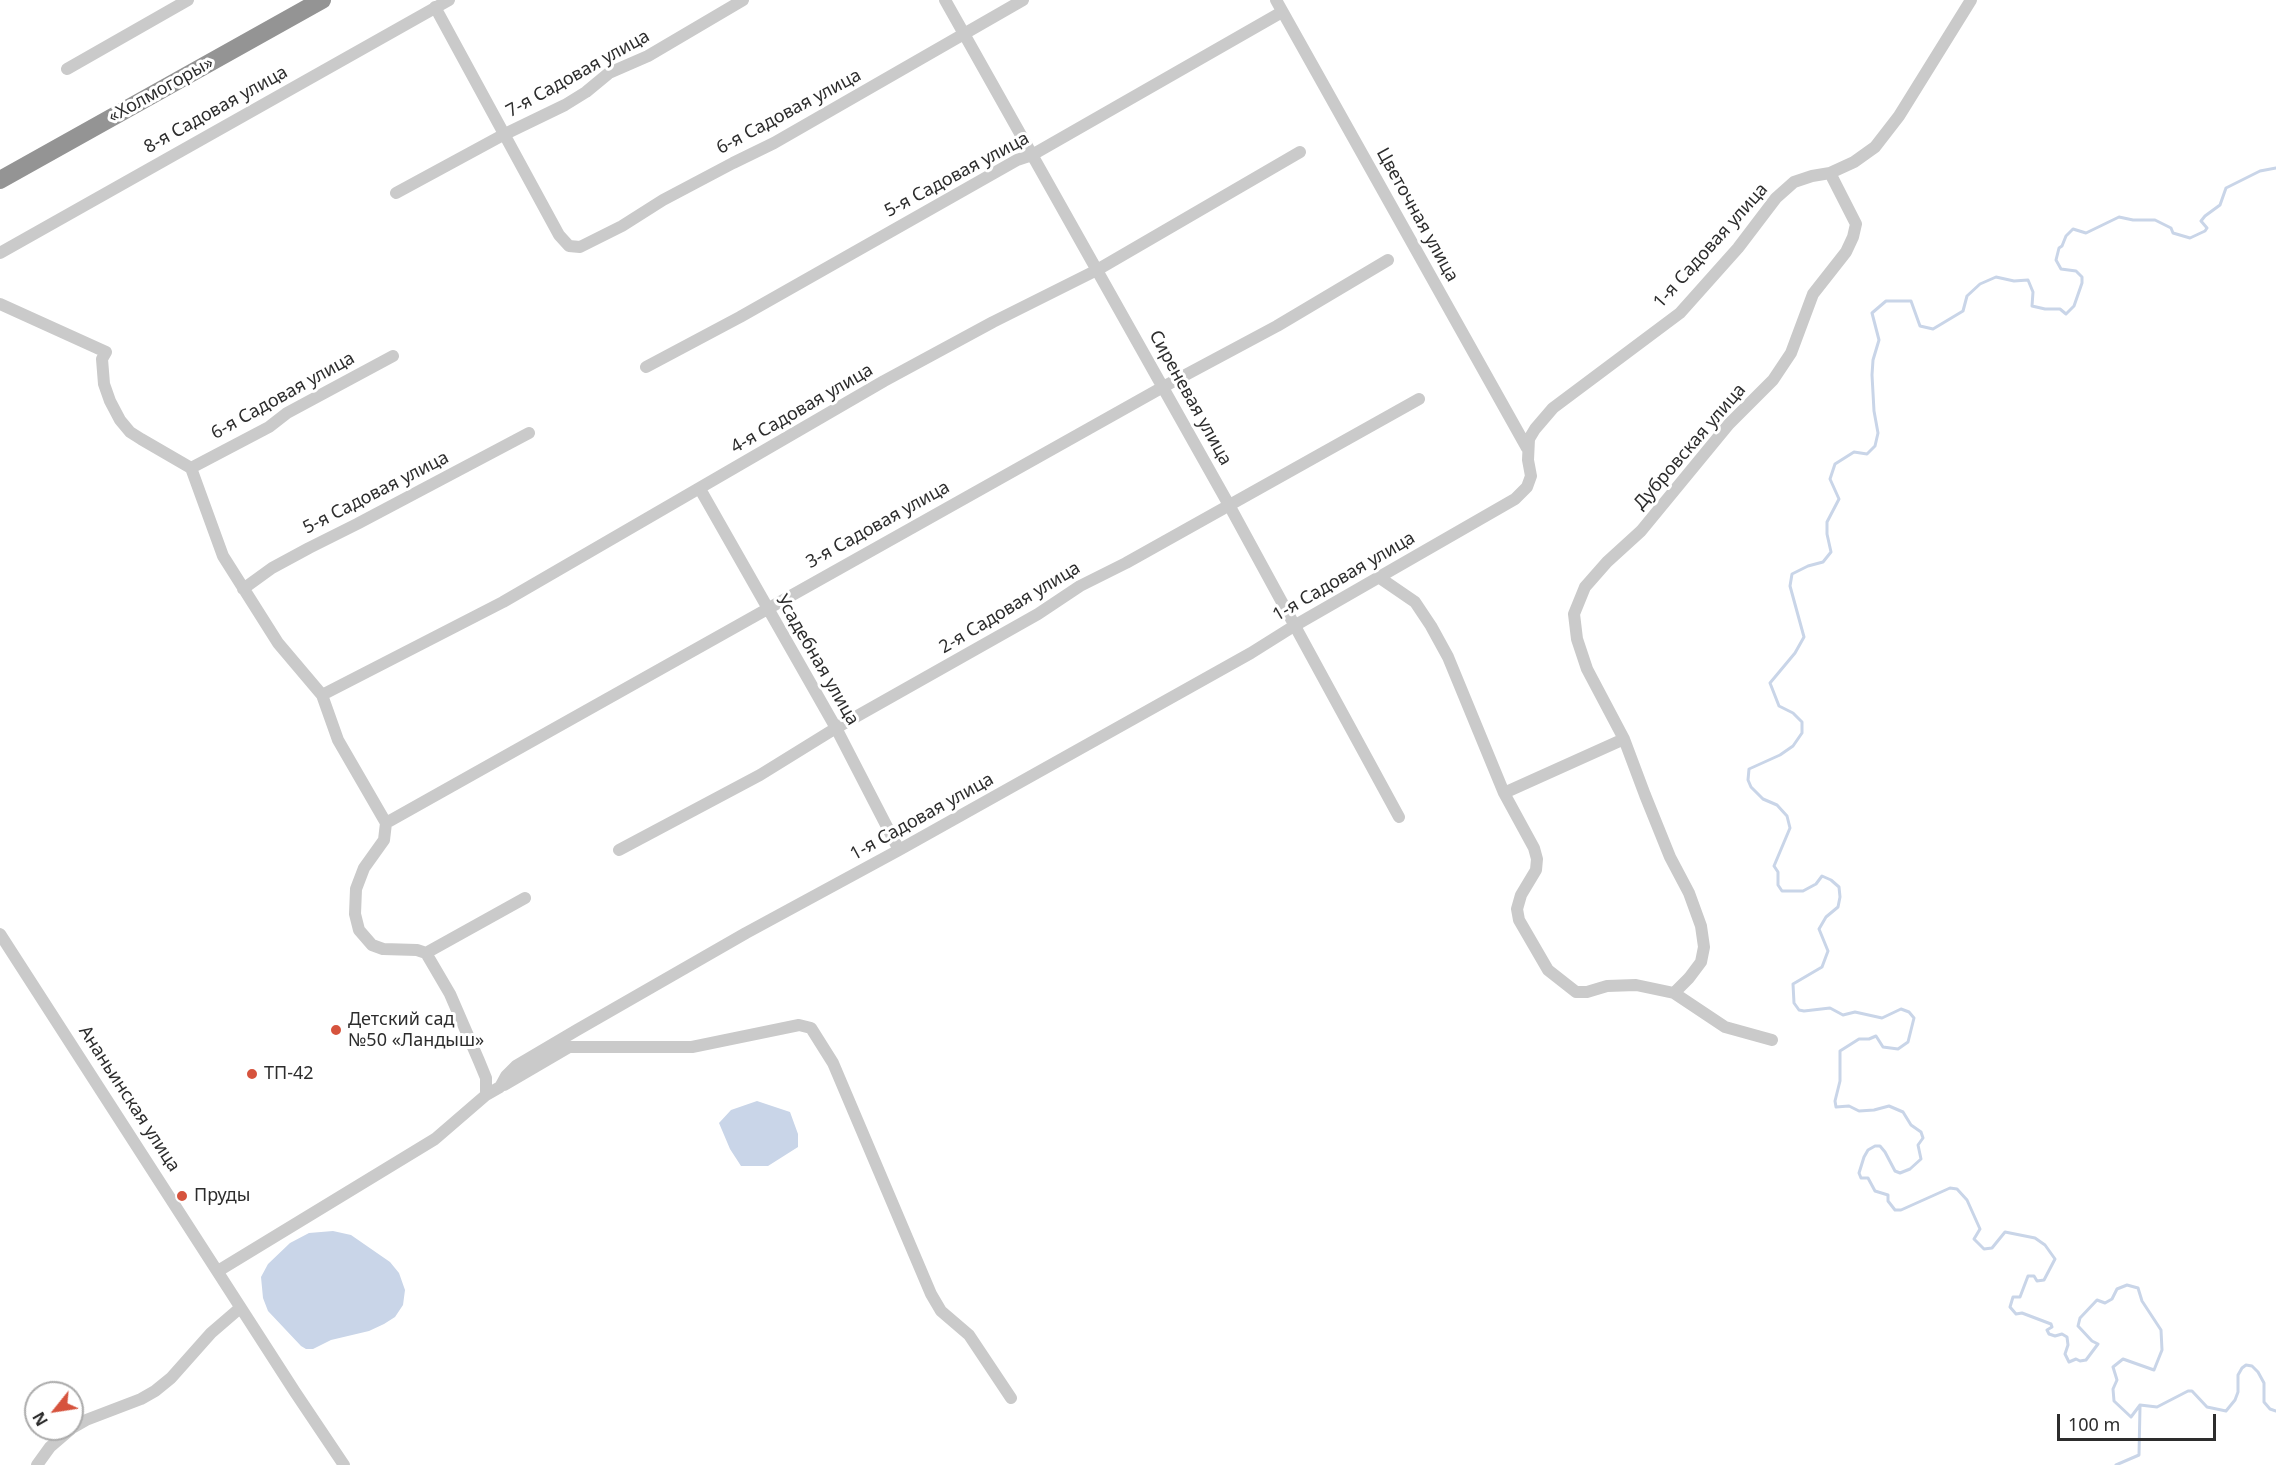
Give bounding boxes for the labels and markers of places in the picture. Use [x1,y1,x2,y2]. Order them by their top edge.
place label: Детский сад №50 «Ландыш» [348,1009,484,1052]
marker: Детский сад №50 «Ландыш» [329,1023,343,1037]
place label: ТП-42 [264,1063,314,1085]
marker: ТП-42 [245,1067,259,1081]
place label: Пруды [194,1185,250,1207]
marker: Пруды [175,1189,189,1203]

